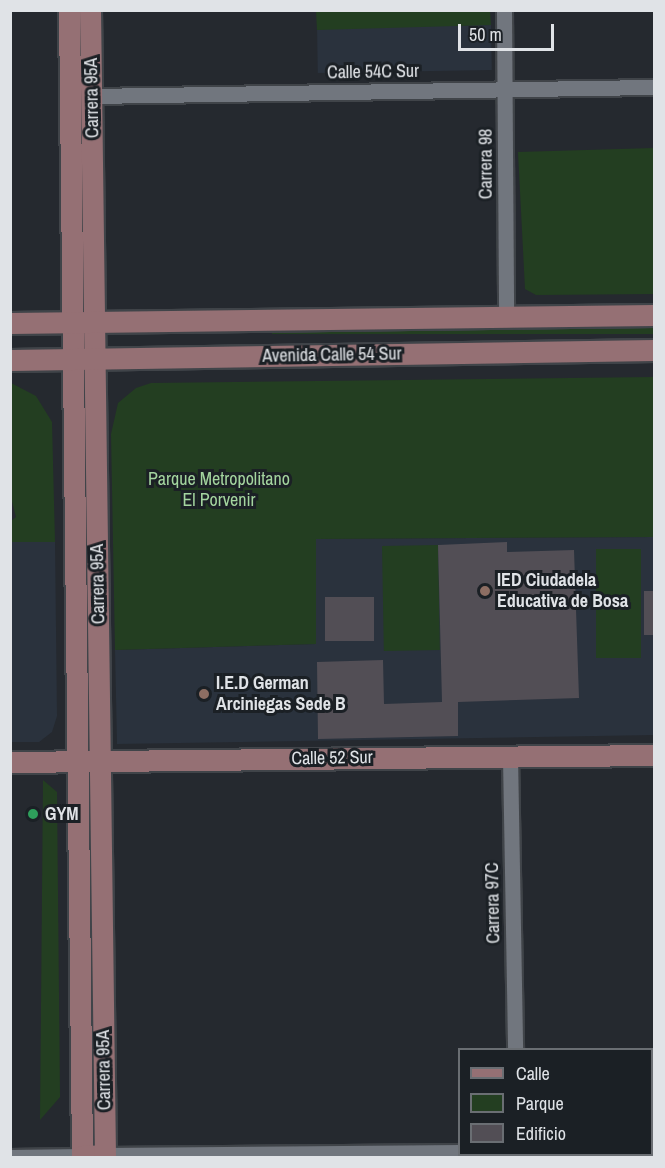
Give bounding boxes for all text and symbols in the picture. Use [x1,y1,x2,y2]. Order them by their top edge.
scale bar [461,12,557,50]
text: 50 m [469,22,502,47]
street label: Carrera 95A [81,58,103,138]
street label: Calle 54C Sur [327,60,419,84]
street label: Carrera 98 [475,129,497,199]
street label: Avenida Calle 54 Sur [262,343,402,367]
park label: Parque Metropolitano El Porvenir [148,469,290,512]
street label: Carrera 95A [87,544,109,624]
place label: IED Ciudadela Educativa de Bosa [497,570,628,612]
marker: IED Ciudadela Educativa de Bosa [478,584,492,598]
place label: I.E.D German Arciniegas Sede B [216,673,346,716]
marker: I.E.D German Arciniegas Sede B [197,687,211,701]
street label: Calle 52 Sur [291,746,373,770]
place label: GYM [45,803,79,825]
marker: GYM [26,807,40,821]
street label: Carrera 97C [481,862,505,944]
street label: Carrera 95A [93,1030,115,1110]
legend [458,1048,653,1156]
text: Calle [516,1061,550,1086]
text: Parque [516,1091,564,1116]
text: Edificio [516,1121,566,1146]

